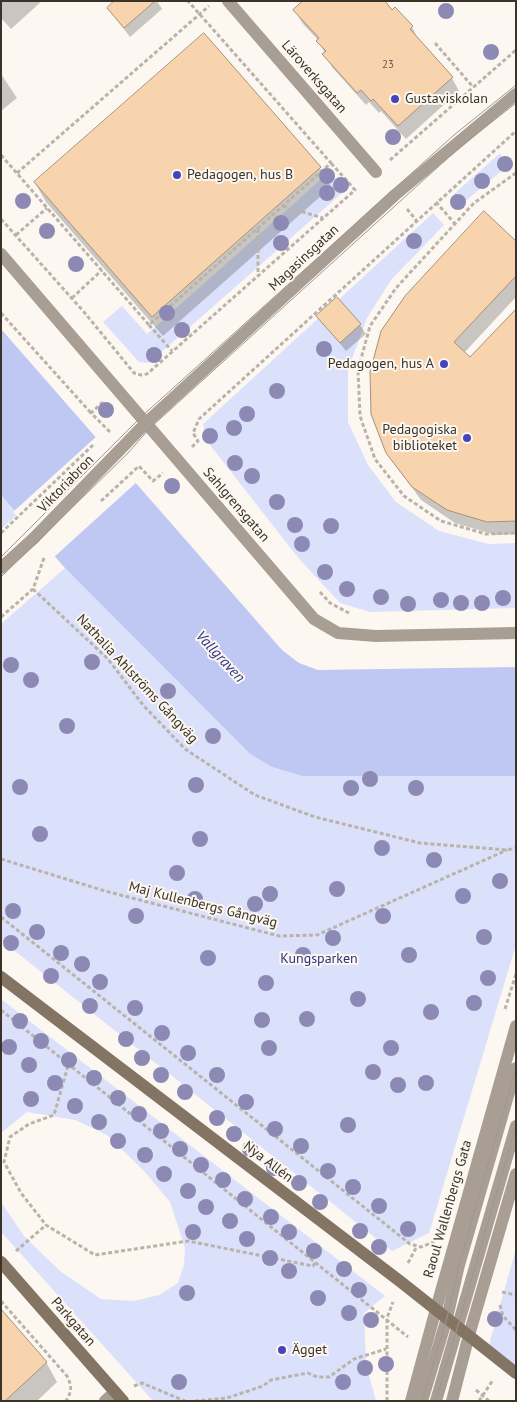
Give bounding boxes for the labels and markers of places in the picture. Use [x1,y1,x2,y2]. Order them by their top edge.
place label: Gustaviskolan [405,91,488,107]
marker: Gustaviskolan [389,93,401,105]
place label: Pedagogen, hus B [187,167,293,183]
marker: Pedagogen, hus B [171,169,183,181]
place label: Pedagogen, hus A [328,356,434,372]
marker: Pedagogen, hus A [438,358,450,370]
place label: Pedagogiska biblioteket [382,422,457,454]
marker: Pedagogiska biblioteket [461,432,473,444]
place label: Ägget [292,1342,327,1358]
marker: Ägget [276,1344,288,1356]

